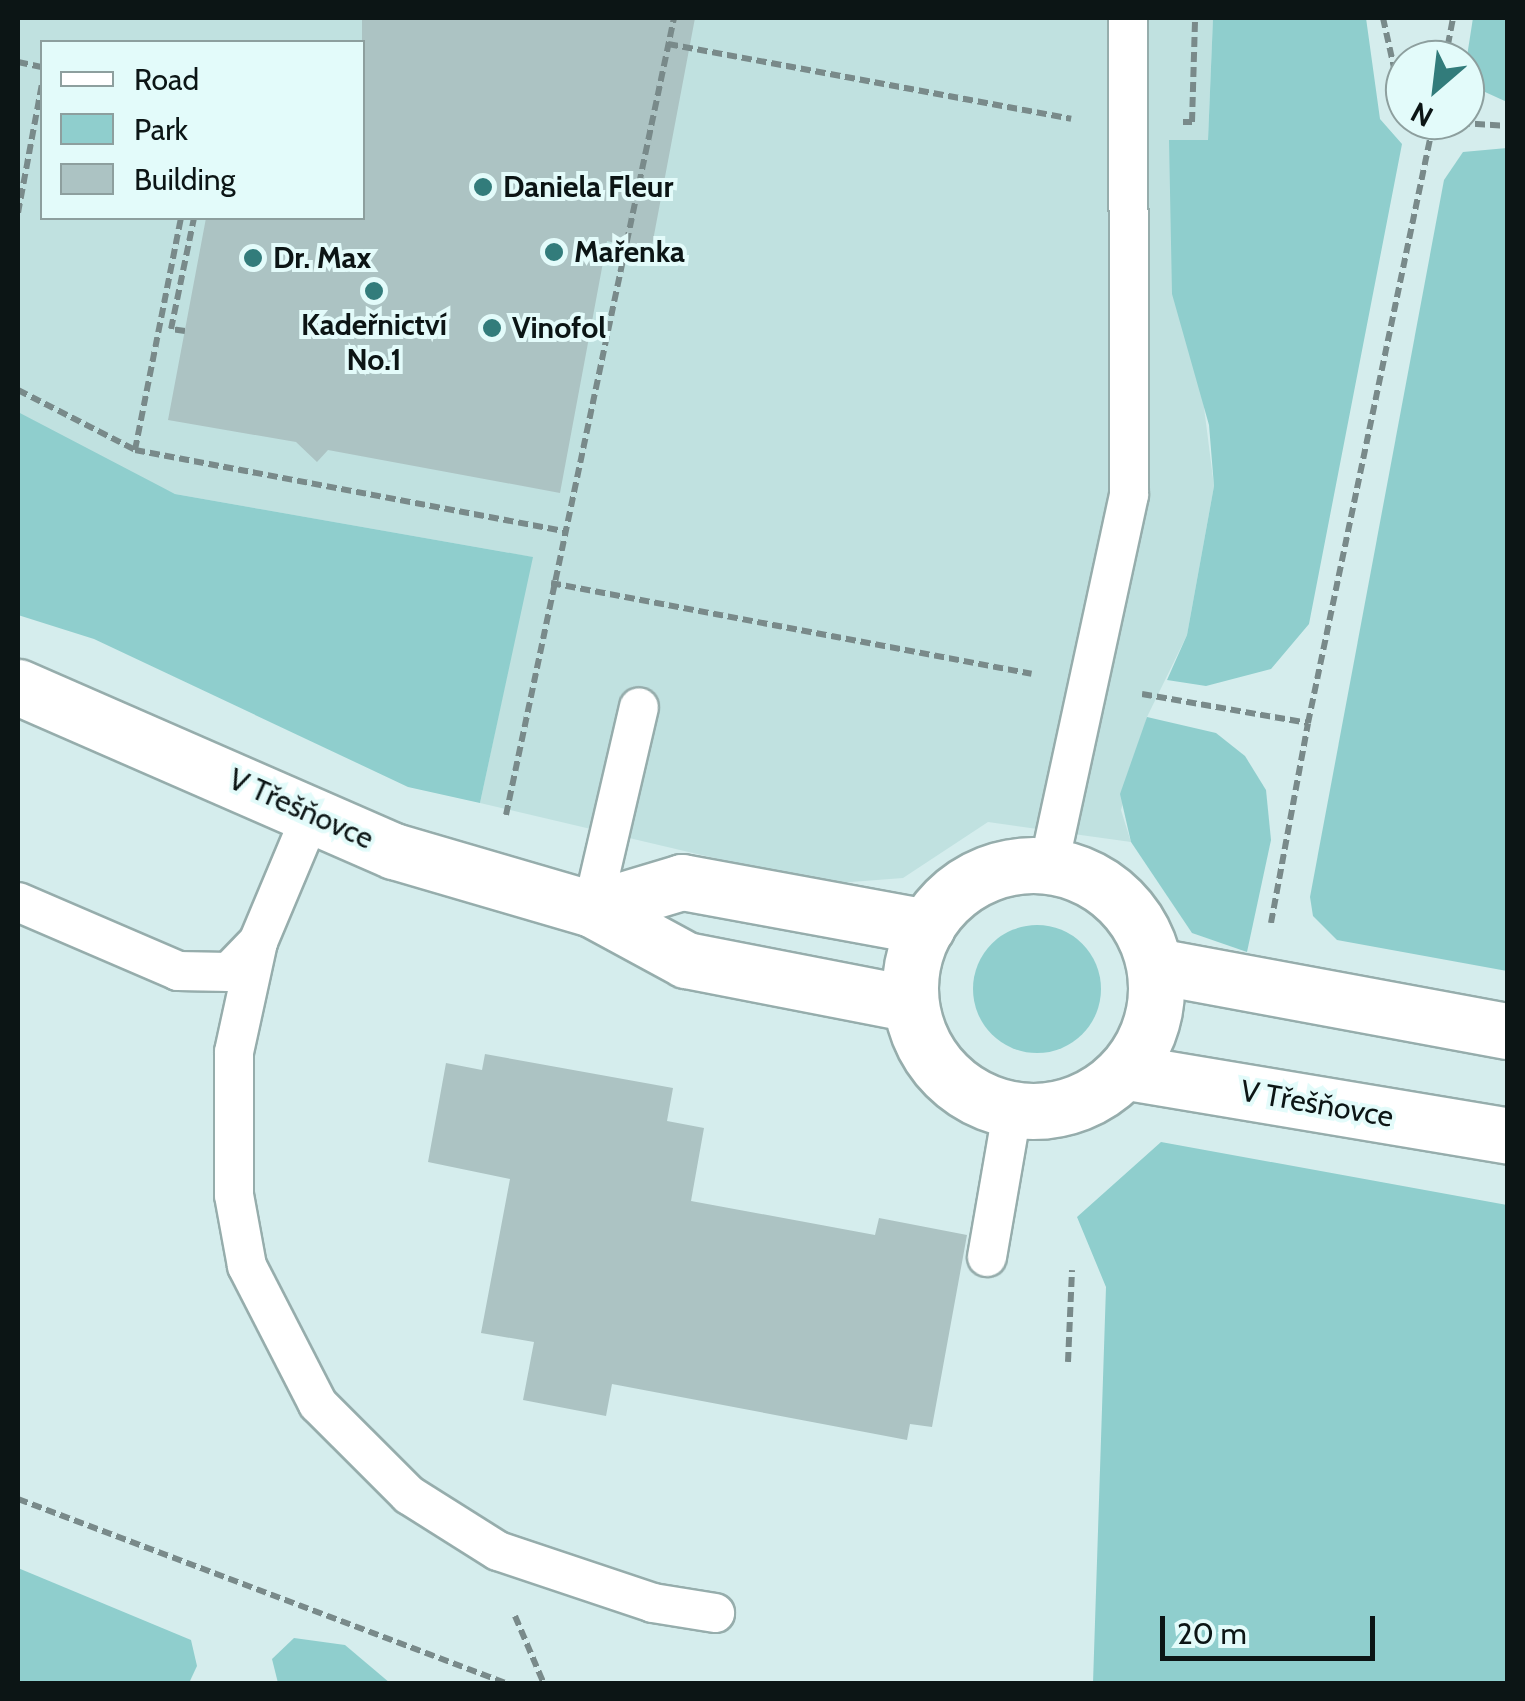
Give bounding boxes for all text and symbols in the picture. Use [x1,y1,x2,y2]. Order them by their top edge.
legend [40,40,365,220]
north arrow [1385,40,1485,140]
text: Road [134,61,199,98]
text: N [1405,95,1439,134]
text: Park [134,111,188,148]
text: Building [134,161,236,198]
place label: Daniela Fleur [503,169,673,205]
marker: Daniela Fleur [472,176,494,198]
place label: Mařenka [574,234,685,270]
place label: Dr. Max [273,240,371,276]
marker: Mařenka [543,241,565,263]
marker: Dr. Max [242,247,264,269]
marker: Kadeřnictví No.1 [363,280,385,302]
place label: Kadeřnictví No.1 [301,307,447,378]
place label: Vinofol [512,310,606,346]
marker: Vinofol [481,317,503,339]
street label: V Třešňovce [223,761,379,857]
street label: V Třešňovce [1238,1073,1396,1135]
scale bar [1165,1596,1380,1658]
text: 20 m [1177,1615,1247,1652]

